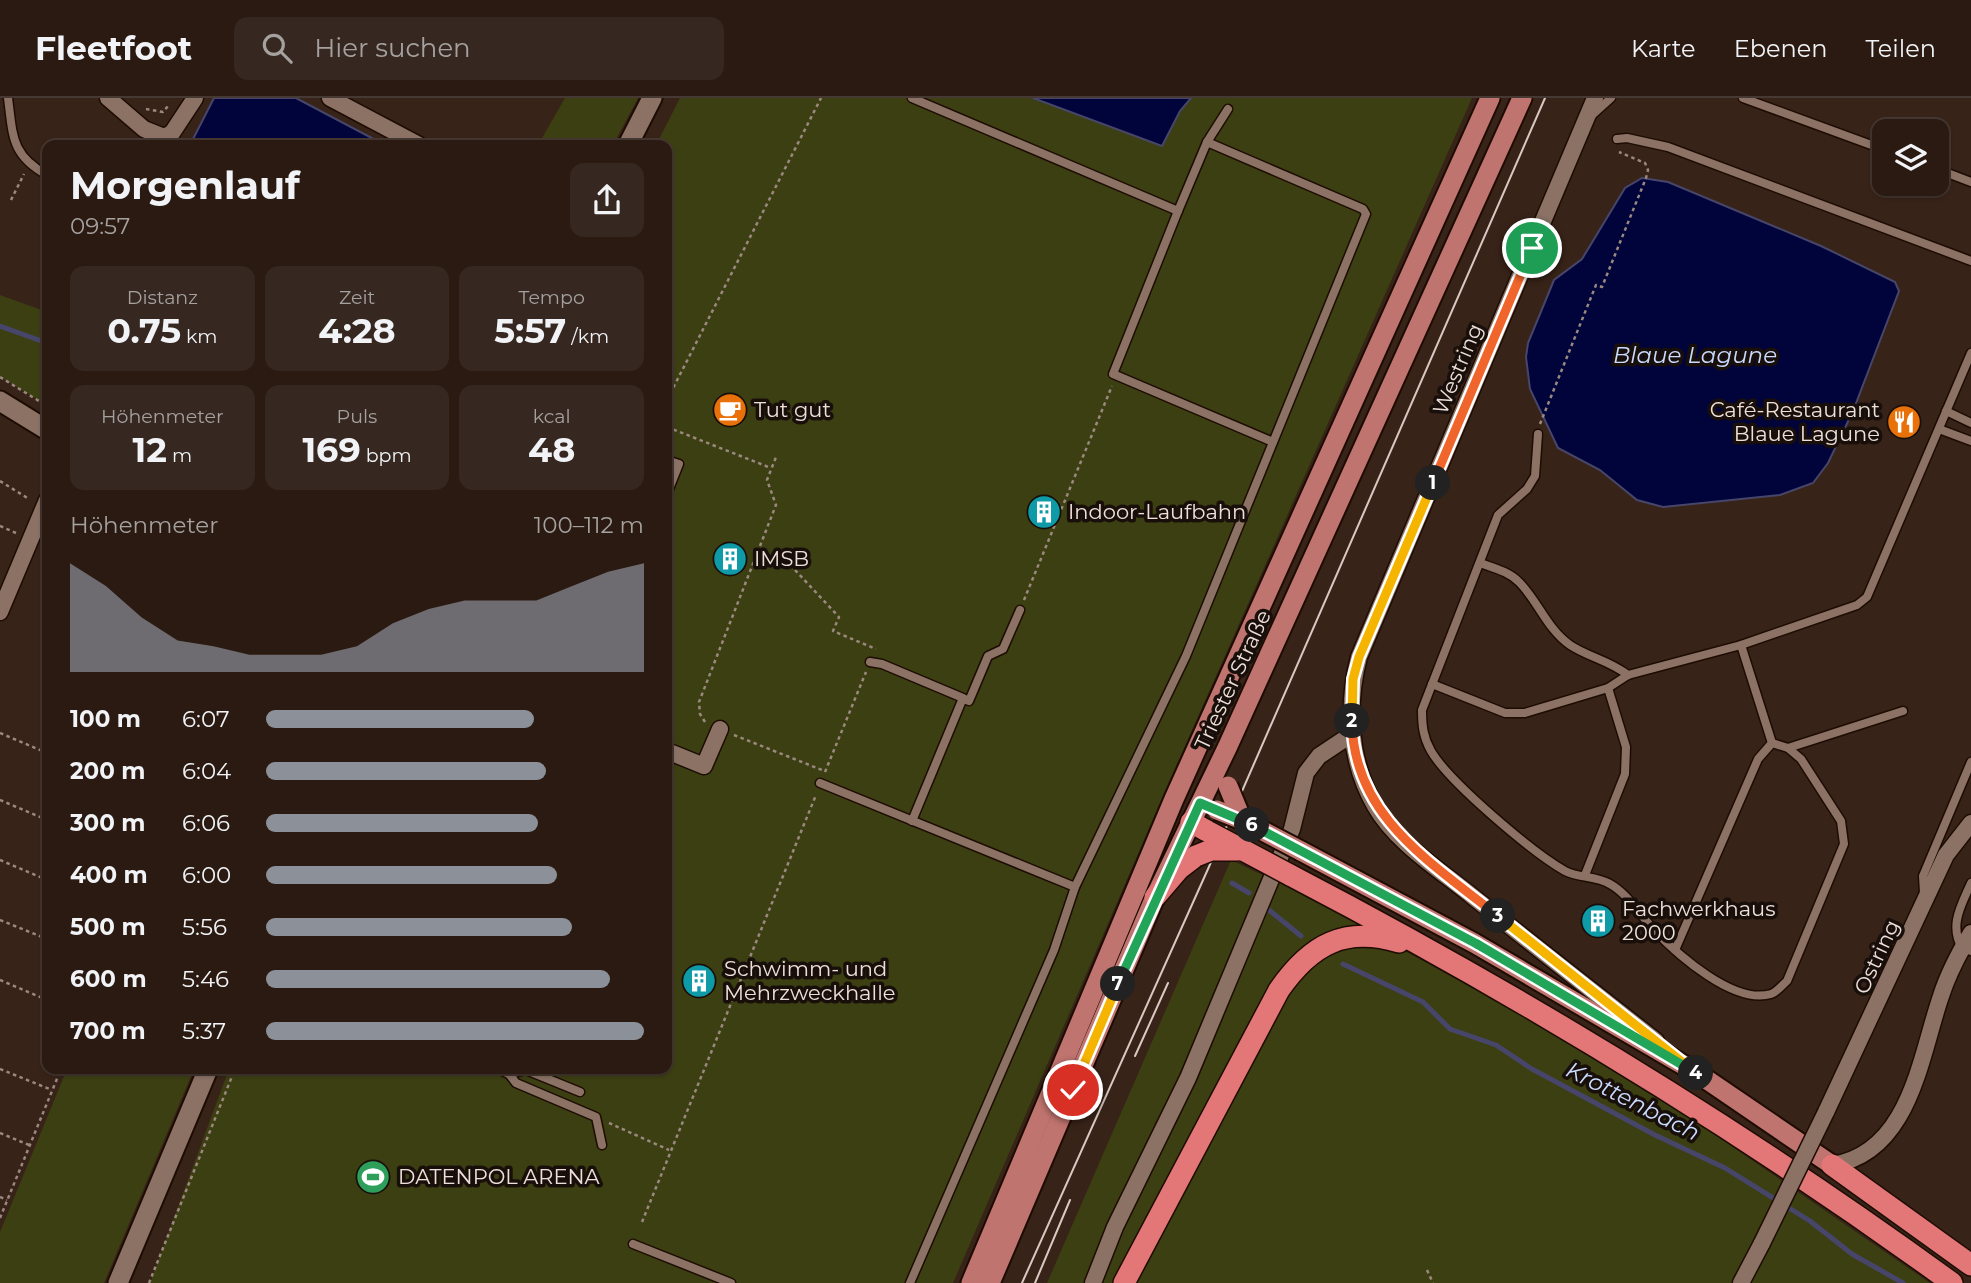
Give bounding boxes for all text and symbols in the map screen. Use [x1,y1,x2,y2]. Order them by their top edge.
search box [234,17,724,80]
text: Fleetfoot [35,28,192,68]
icon: search [258,29,296,67]
text: Hier suchen [314,32,471,64]
text: Karte [1631,34,1696,63]
text: Ebenen [1734,34,1827,63]
text: Teilen [1865,34,1936,63]
map controls [1872,119,1949,196]
button: layers [1872,119,1949,196]
text: Morgenlauf [70,162,300,209]
button: share [570,163,644,237]
text: 09:57 [70,212,130,240]
pin [1502,218,1562,278]
icon: arrive [1513,229,1551,267]
text: Distanz [127,286,198,309]
text: Zeit [339,286,375,309]
text: Tempo [519,286,585,309]
text: 0.75 [107,309,181,352]
text: 4:28 [318,309,396,352]
text: 5:57 [494,309,566,352]
street label: Westring [1427,320,1488,418]
text: km [181,325,217,348]
text: /km [566,325,609,348]
water label: Blaue Lagune [1613,341,1777,369]
cafe icon: Tut gut [711,391,749,429]
place label: Tut gut [754,397,831,422]
place label: Café-Restaurant Blaue Lagune [1710,397,1880,446]
restaurant icon: Café-Restaurant Blaue Lagune [1885,403,1923,441]
text: Höhenmeter [101,405,224,428]
text: Puls [337,405,377,428]
text: kcal [533,405,571,428]
text: 12 [133,428,167,471]
text: 169 [302,428,361,471]
text: 48 [528,428,575,471]
text: m [167,444,192,467]
text: bpm [361,444,412,467]
pin: 1 [1416,466,1450,500]
text: 1 [1429,471,1436,494]
building icon: Indoor-Laufbahn [1025,493,1063,531]
place label: Indoor-Laufbahn [1068,499,1246,524]
text: Höhenmeter [70,511,218,539]
text: 100–112 m [534,511,644,539]
building icon: IMSB [711,540,749,578]
place label: IMSB [754,546,809,571]
street label: Triester Straße [1189,606,1276,754]
pin: 2 [1334,704,1370,738]
text: 100 m [70,705,141,733]
text: 6:07 [182,705,229,733]
text: 2 [1346,709,1357,732]
text: 200 m [70,757,145,785]
text: 6:04 [182,757,231,785]
pin: 6 [1234,808,1270,842]
text: 300 m [70,809,146,837]
text: 6:06 [182,809,230,837]
text: 6 [1245,813,1258,836]
text: 400 m [70,861,148,889]
text: 6:00 [182,861,231,889]
place label: Fachwerkhaus 2000 [1622,896,1775,945]
pin: 3 [1480,898,1516,934]
building icon: Fachwerkhaus 2000 [1579,902,1617,940]
text: 3 [1492,904,1503,927]
text: 500 m [70,913,146,941]
text: 5:56 [182,913,227,941]
street label: Ostring [1849,916,1905,998]
place label: Schwimm- und Mehrzweckhalle [724,956,896,1005]
building icon: Schwimm- und Mehrzweckhalle [680,962,718,1000]
text: 600 m [70,965,147,993]
text: 5:46 [182,965,229,993]
pin: 7 [1100,966,1136,1001]
text: 7 [1112,972,1123,995]
text: 700 m [70,1017,146,1045]
text: 5:37 [182,1017,226,1045]
water label: Krottenbach [1561,1055,1705,1147]
pin: 4 [1678,1056,1714,1090]
pin [1043,1060,1103,1120]
text: 4 [1689,1061,1702,1084]
icon: check [1054,1071,1092,1109]
sports icon: DATENPOL ARENA [354,1158,392,1196]
place label: DATENPOL ARENA [398,1164,601,1189]

